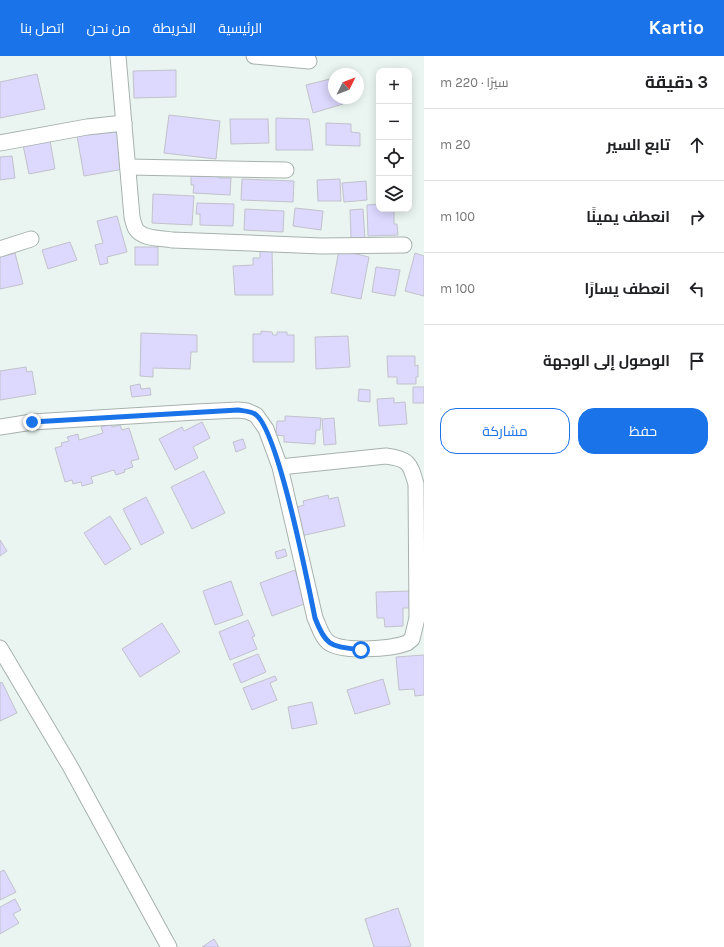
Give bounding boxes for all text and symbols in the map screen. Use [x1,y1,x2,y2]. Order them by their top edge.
text: Kartio [649,17,704,39]
text: اتصل بنا [20,20,65,37]
text: من نحن [87,20,131,37]
text: الخريطة [153,20,196,37]
text: الرئيسية [218,20,262,37]
north arrow [328,68,364,104]
map controls [376,68,412,212]
button: + [376,68,412,104]
text: 3 دقيقة [645,72,708,92]
text: سيرًا · 220 m [440,75,509,90]
button: − [376,104,412,140]
icon: ahead [686,134,708,156]
text: تابع السير [607,136,670,154]
text: 20 m [440,137,471,152]
button: locate [376,140,412,176]
button: layers [376,176,412,212]
icon: right [686,206,708,228]
text: انعطف يمينًا [586,208,670,226]
text: 100 m [440,209,475,224]
icon: left [686,278,708,300]
text: انعطف يسارًا [584,280,670,298]
text: 100 m [440,281,475,296]
icon: arrive [686,350,708,372]
text: الوصول إلى الوجهة [543,352,670,370]
button: مشاركة [440,408,570,454]
button: حفظ [578,408,708,454]
route end [23,413,41,431]
route start [352,641,370,659]

